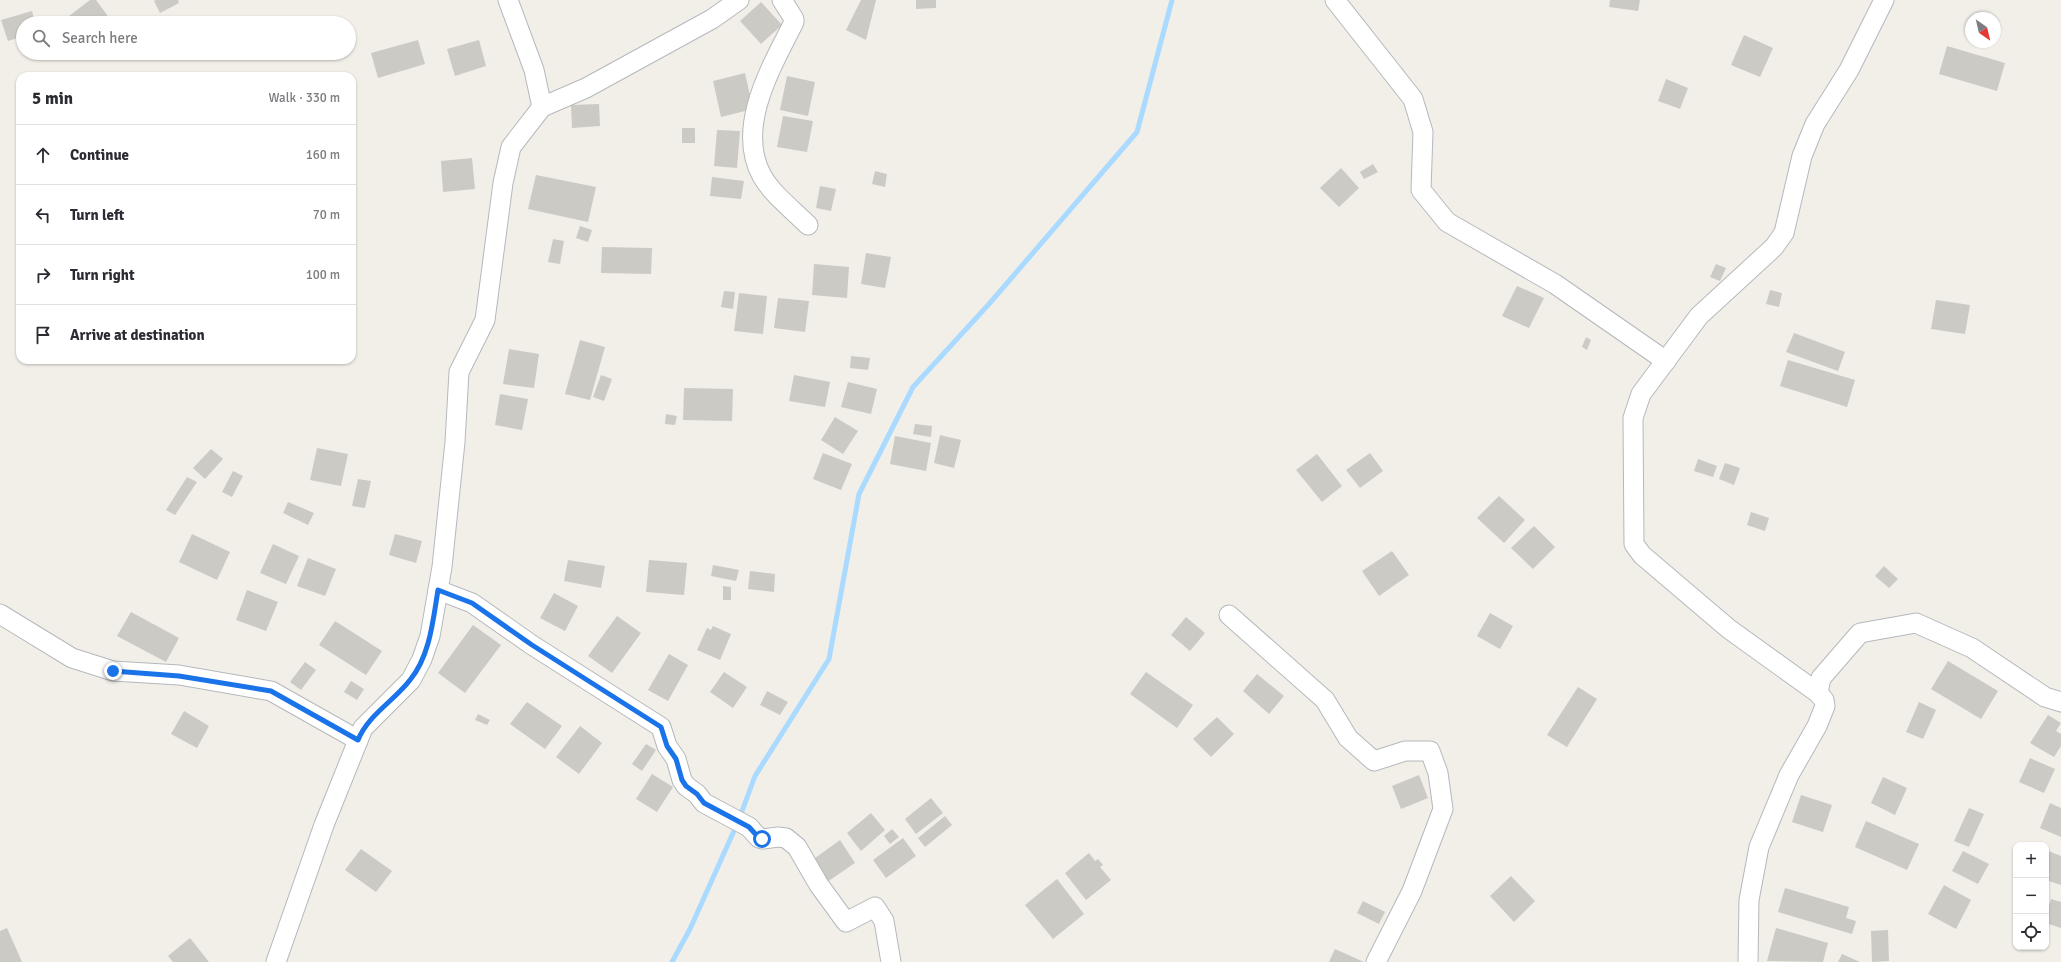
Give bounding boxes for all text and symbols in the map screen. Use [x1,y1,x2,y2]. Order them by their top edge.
north arrow [1965,12,2001,48]
search box [16,16,356,60]
icon: search [30,27,52,49]
text: Search here [62,29,138,47]
text: 5 min [32,88,73,109]
text: Walk · 330 m [269,90,340,106]
icon: ahead [32,144,54,166]
text: Continue [70,146,129,164]
text: 160 m [306,147,340,163]
icon: left [32,204,54,226]
text: Turn left [70,206,124,224]
text: 70 m [313,207,340,223]
icon: right [32,264,54,286]
text: Turn right [70,266,135,284]
text: 100 m [306,267,340,283]
icon: arrive [32,324,54,346]
text: Arrive at destination [70,326,205,344]
route end [104,662,122,680]
route start [753,830,771,848]
map controls [2013,842,2049,950]
button: + [2013,842,2049,878]
button: − [2013,878,2049,914]
button: locate [2013,914,2049,950]

